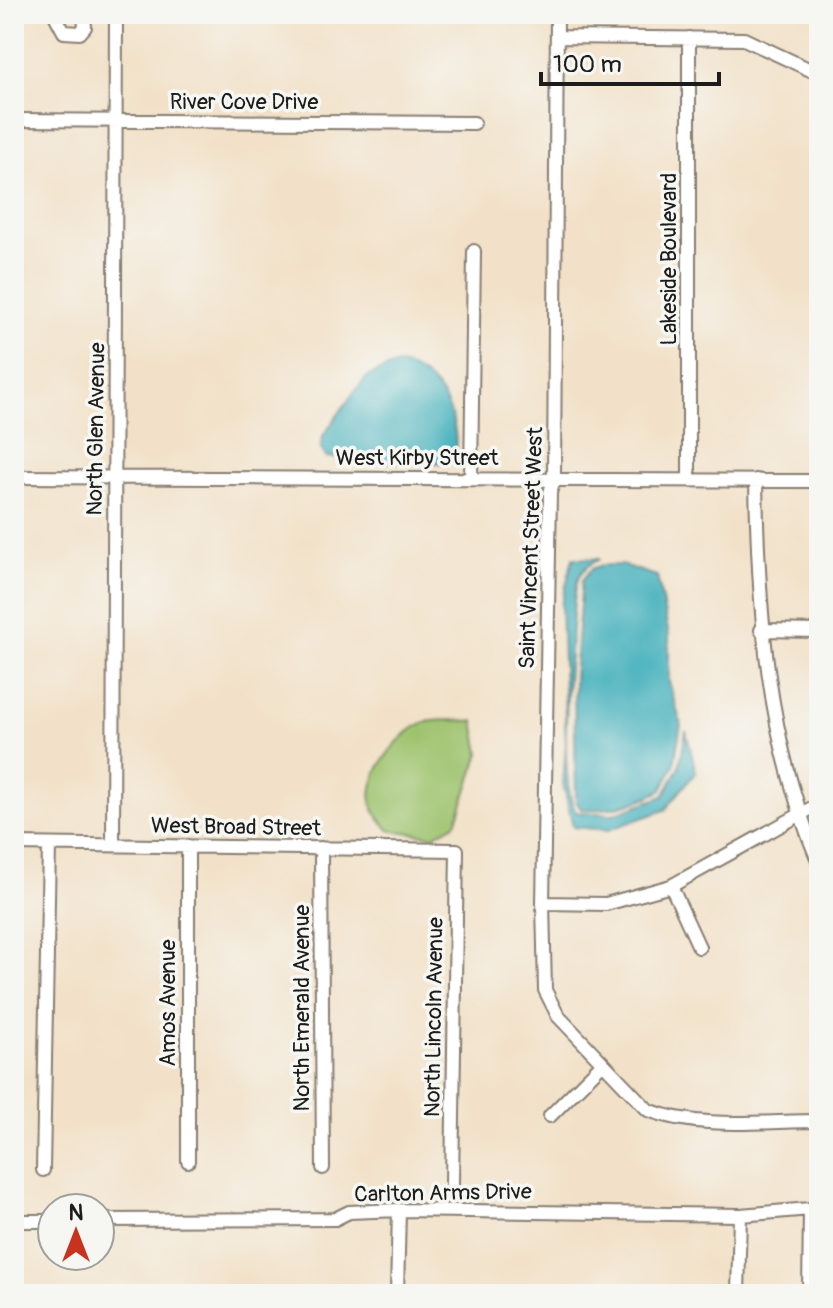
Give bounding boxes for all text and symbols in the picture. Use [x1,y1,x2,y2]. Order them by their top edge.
scale bar [541,36,719,86]
text: 100 m [553,50,622,79]
street label: River Cove Drive [170,88,318,116]
street label: Lakeside Boulevard [655,173,683,345]
street label: North Glen Avenue [80,342,112,516]
street label: Saint Vincent Street West [513,426,549,670]
street label: West Kirby Street [336,444,499,472]
street label: West Broad Street [151,812,321,842]
street label: North Emerald Avenue [288,904,316,1111]
street label: North Lincoln Avenue [418,917,450,1117]
street label: Amos Avenue [154,939,182,1067]
street label: Carlton Arms Drive [354,1177,532,1209]
north arrow [36,1192,116,1272]
text: N [69,1199,84,1227]

